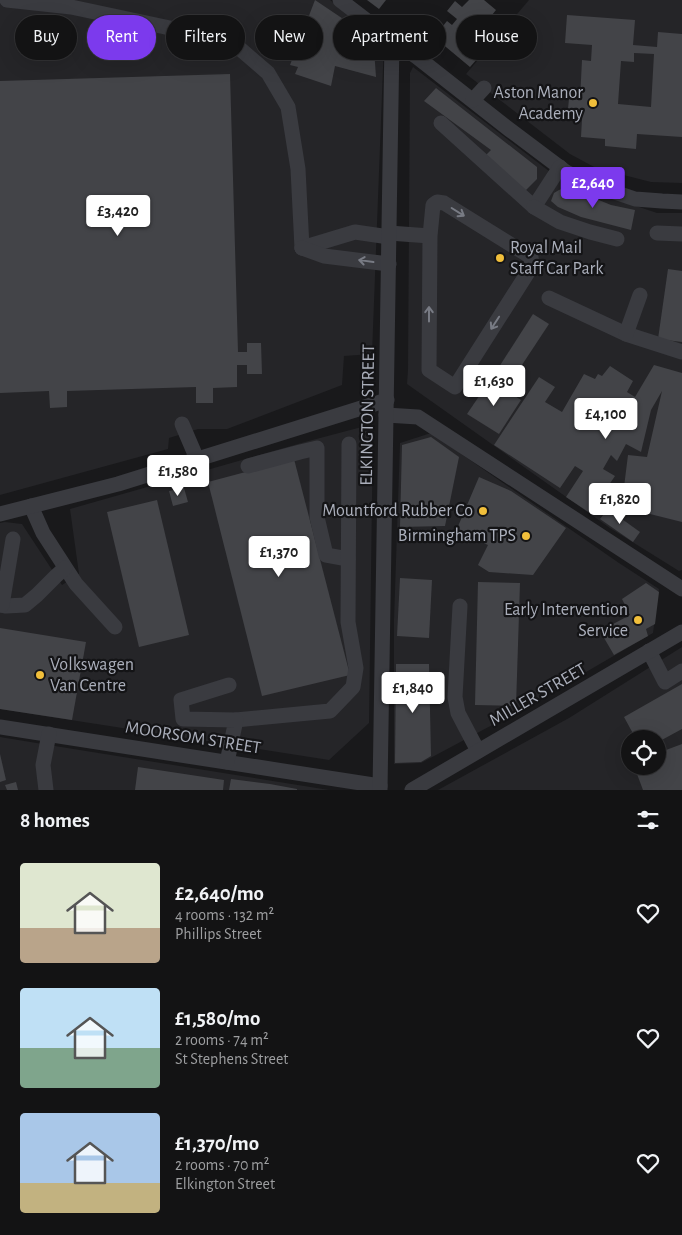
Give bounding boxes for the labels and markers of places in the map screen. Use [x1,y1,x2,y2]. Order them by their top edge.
place label: Aston Manor Academy [494,84,583,123]
marker: Aston Manor Academy [587,97,599,109]
pin: £2,640 [552,166,634,209]
pin: £3,420 [77,194,159,237]
place label: Royal Mail Staff Car Park [510,239,604,278]
marker: Royal Mail Staff Car Park [494,252,506,264]
pin: £1,630 [453,364,535,407]
pin: £4,100 [565,398,647,440]
pin: £1,580 [137,454,219,497]
pin: £1,820 [579,482,661,525]
place label: Mountford Rubber Co [322,502,473,520]
marker: Mountford Rubber Co [477,505,489,517]
place label: Birmingham TPS [398,527,516,545]
marker: Birmingham TPS [520,530,532,542]
pin: £1,370 [238,536,320,578]
place label: Early Intervention Service [504,601,628,640]
marker: Early Intervention Service [632,614,644,626]
place label: Volkswagen Van Centre [50,656,134,695]
marker: Volkswagen Van Centre [34,669,46,681]
pin: £1,840 [372,672,454,714]

